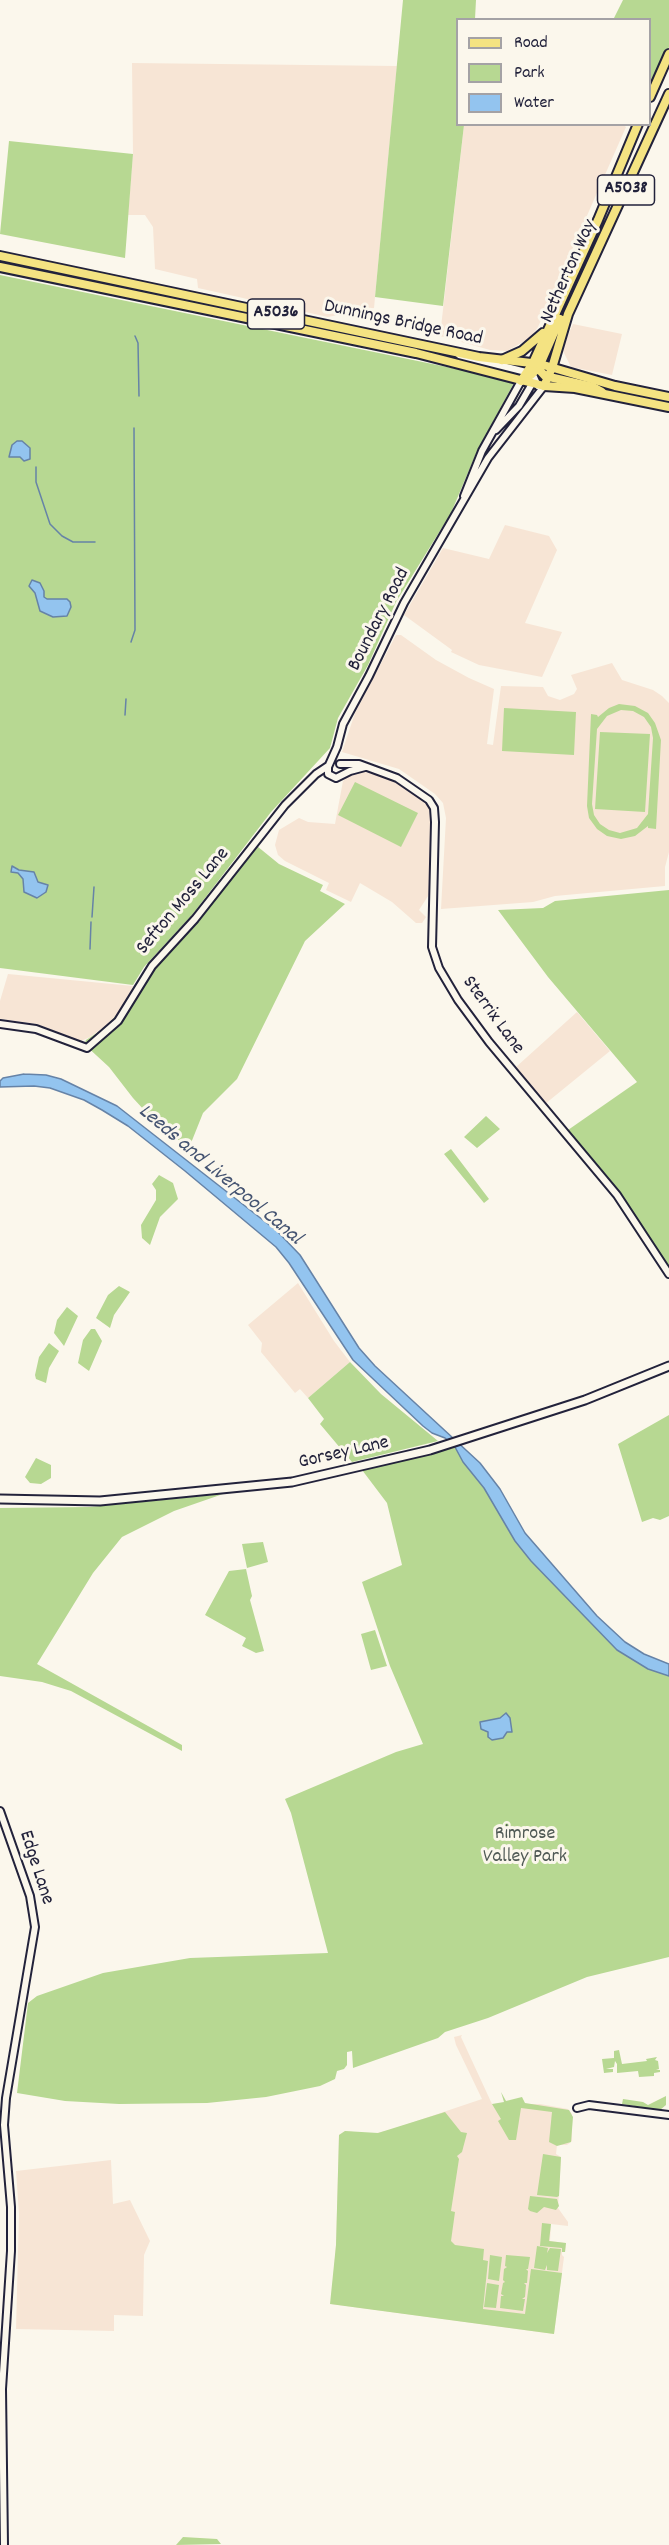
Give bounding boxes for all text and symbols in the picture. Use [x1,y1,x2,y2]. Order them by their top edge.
legend [456,18,651,126]
text: Road [514,31,548,56]
text: Park [514,61,545,86]
text: Water [514,91,554,116]
road number: A5038 [598,175,654,205]
street label: Netherton Way [537,217,603,327]
street label: Dunnings Bridge Road [321,295,485,353]
road number: A5036 [248,299,304,329]
street label: Boundary Road [344,564,416,676]
street label: Sefton Moss Lane [132,844,236,960]
street label: Sterrix Lane [456,972,528,1060]
water label: Leeds and Liverpool Canal [132,1100,306,1252]
street label: Gorsey Lane [297,1432,391,1476]
park label: Rimrose Valley Park [483,1823,567,1870]
street label: Edge Lane [12,1828,58,1908]

